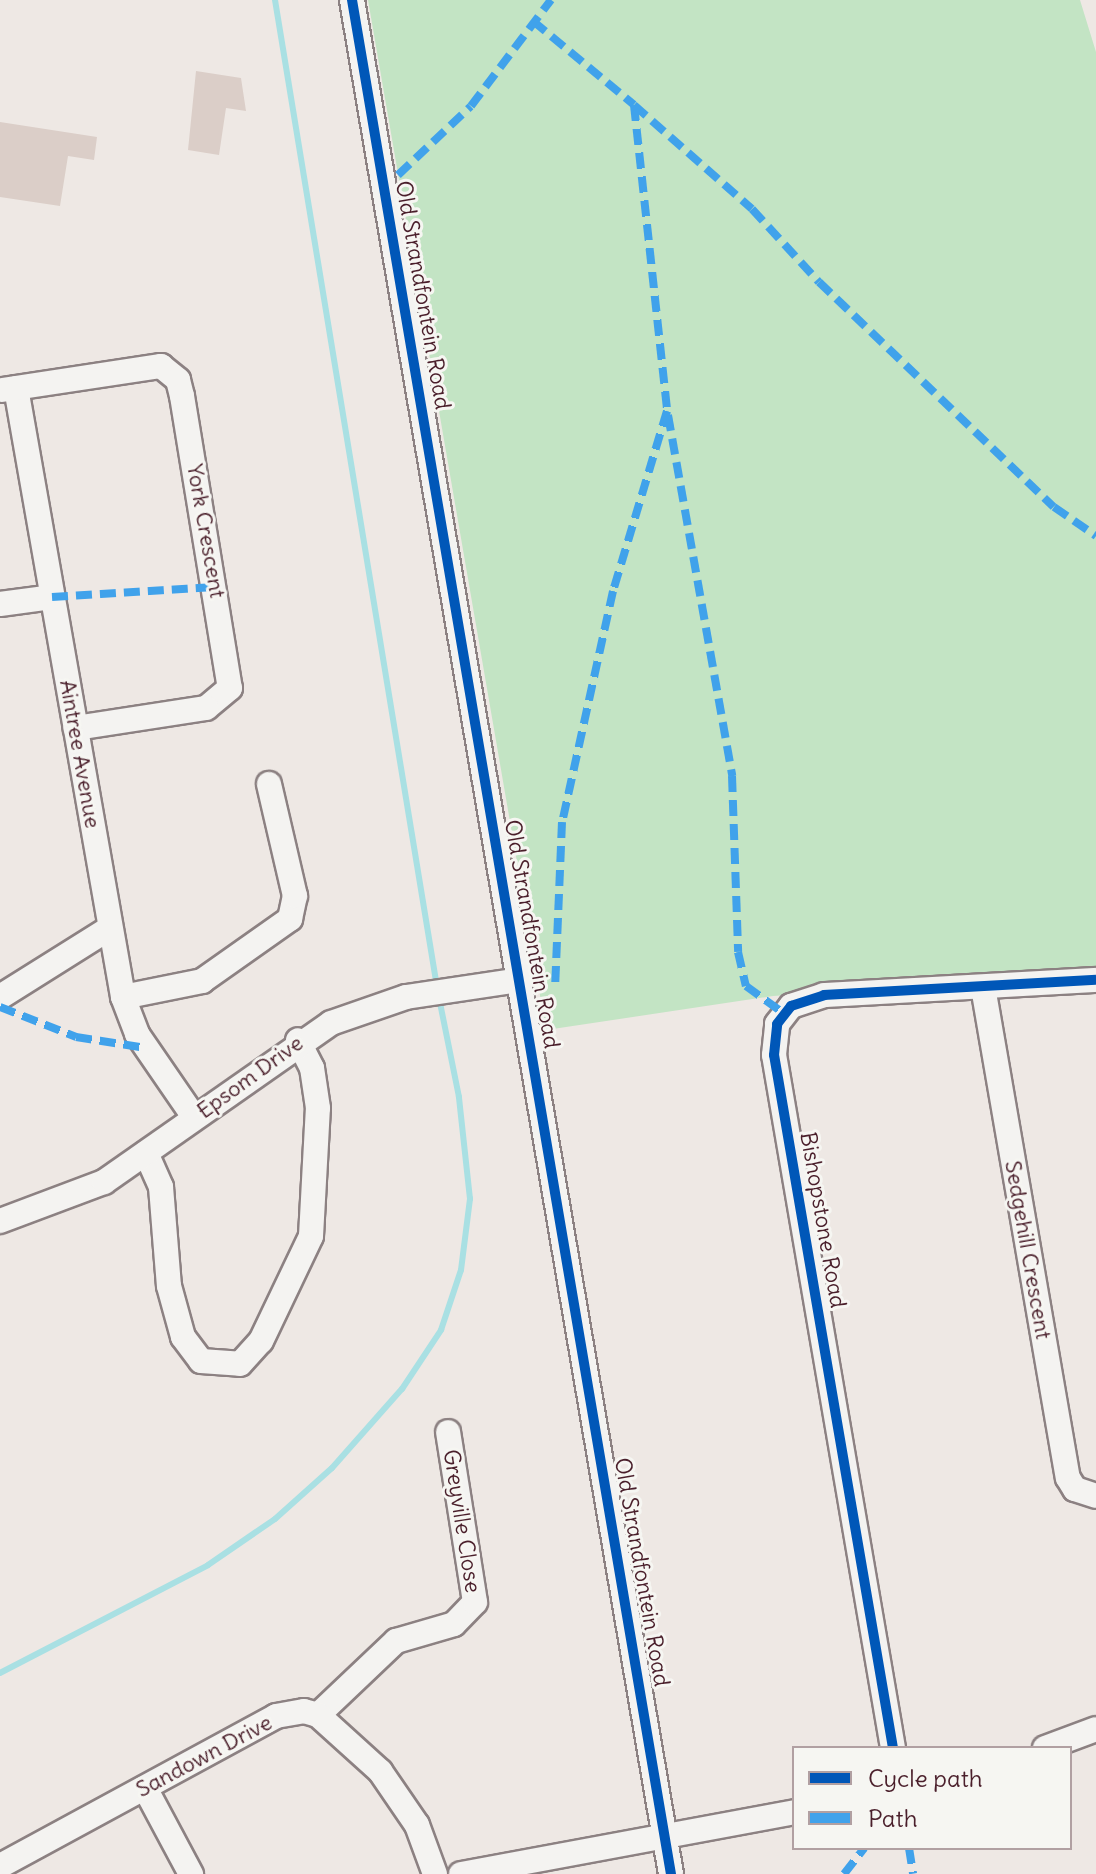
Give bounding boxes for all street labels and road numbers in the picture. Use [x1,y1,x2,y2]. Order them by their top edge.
street label: Old Strandfontein Road [390,179,456,411]
street label: York Crescent [181,462,231,600]
street label: Aintree Avenue [54,678,106,830]
street label: Old Strandfontein Road [499,818,565,1050]
street label: Epsom Drive [192,1030,308,1124]
street label: Bishopstone Road [795,1130,851,1310]
street label: Sedgehill Crescent [999,1159,1057,1341]
street label: Greyville Close [438,1447,486,1595]
street label: Old Strandfontein Road [609,1456,675,1688]
street label: Sandown Drive [132,1709,276,1803]

